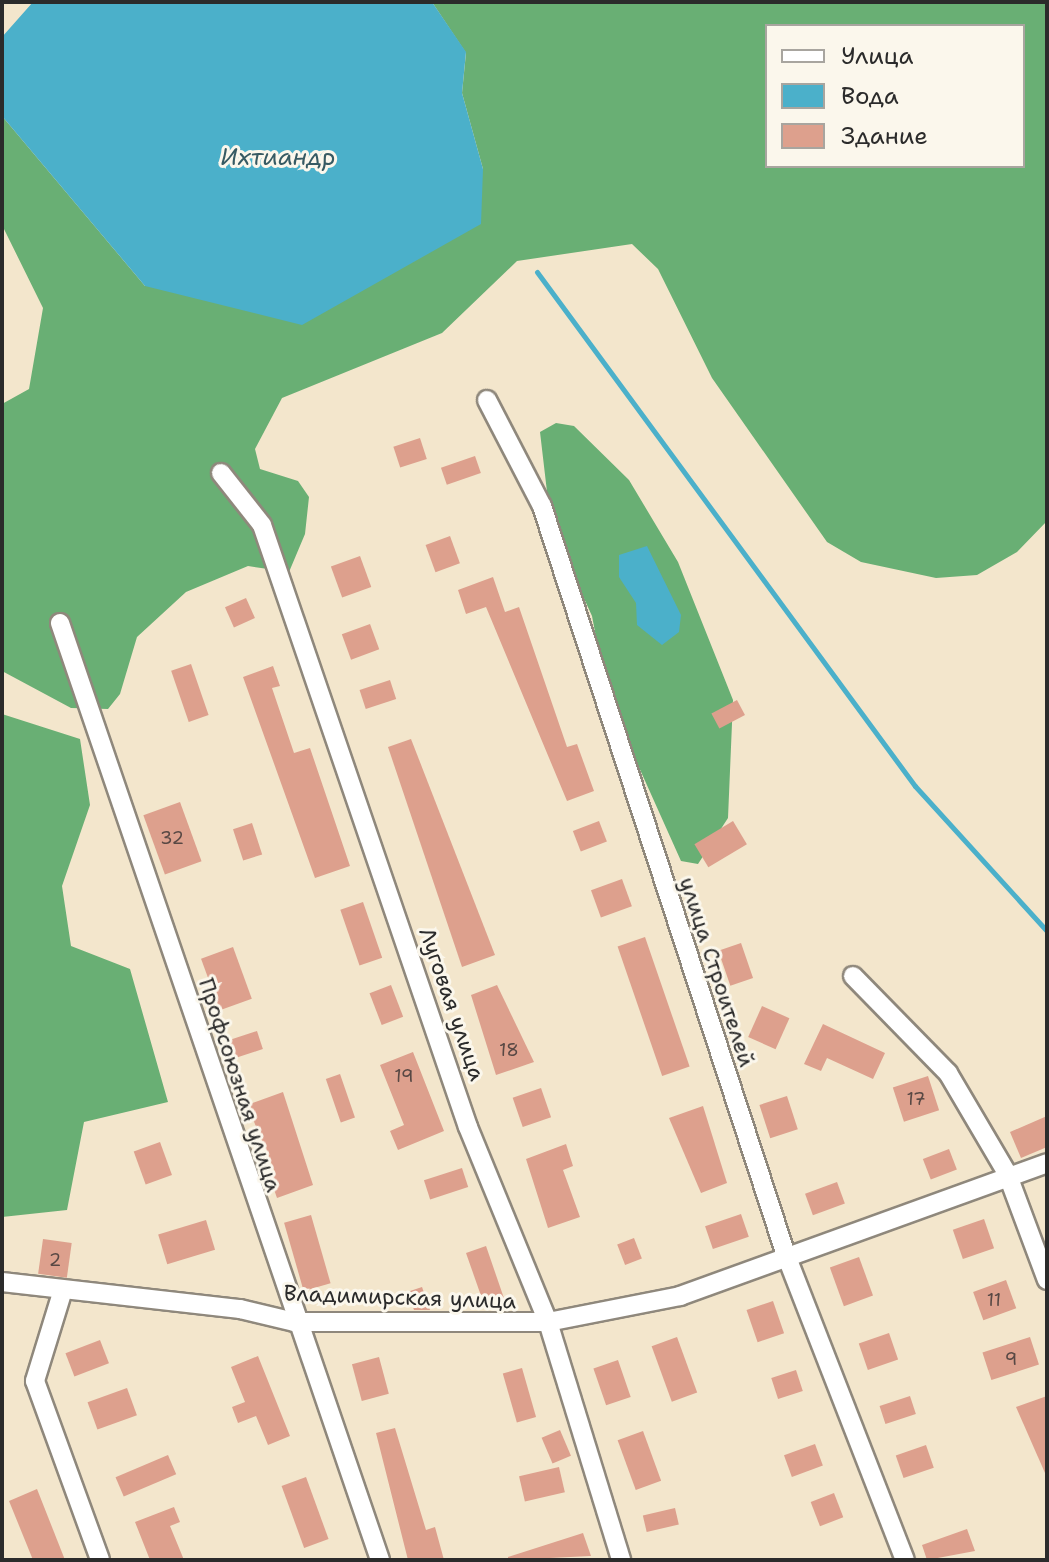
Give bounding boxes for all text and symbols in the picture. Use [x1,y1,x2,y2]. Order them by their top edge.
legend [765,24,1025,168]
text: Улица [841,40,914,72]
text: Вода [841,80,899,112]
text: Здание [841,120,928,152]
water label: Ихтиандр [220,144,336,172]
house number: 32 [160,827,184,849]
street label: улица Строителей [674,874,760,1070]
street label: Луговая улица [413,924,491,1084]
street label: Профсоюзная улица [193,975,287,1195]
house number: 18 [499,1039,519,1061]
house number: 19 [394,1065,414,1087]
house number: 17 [906,1088,926,1110]
house number: 2 [49,1249,61,1271]
street label: Владимирская улица [283,1280,517,1314]
house number: 11 [987,1289,1001,1311]
house number: 9 [1005,1348,1017,1370]

